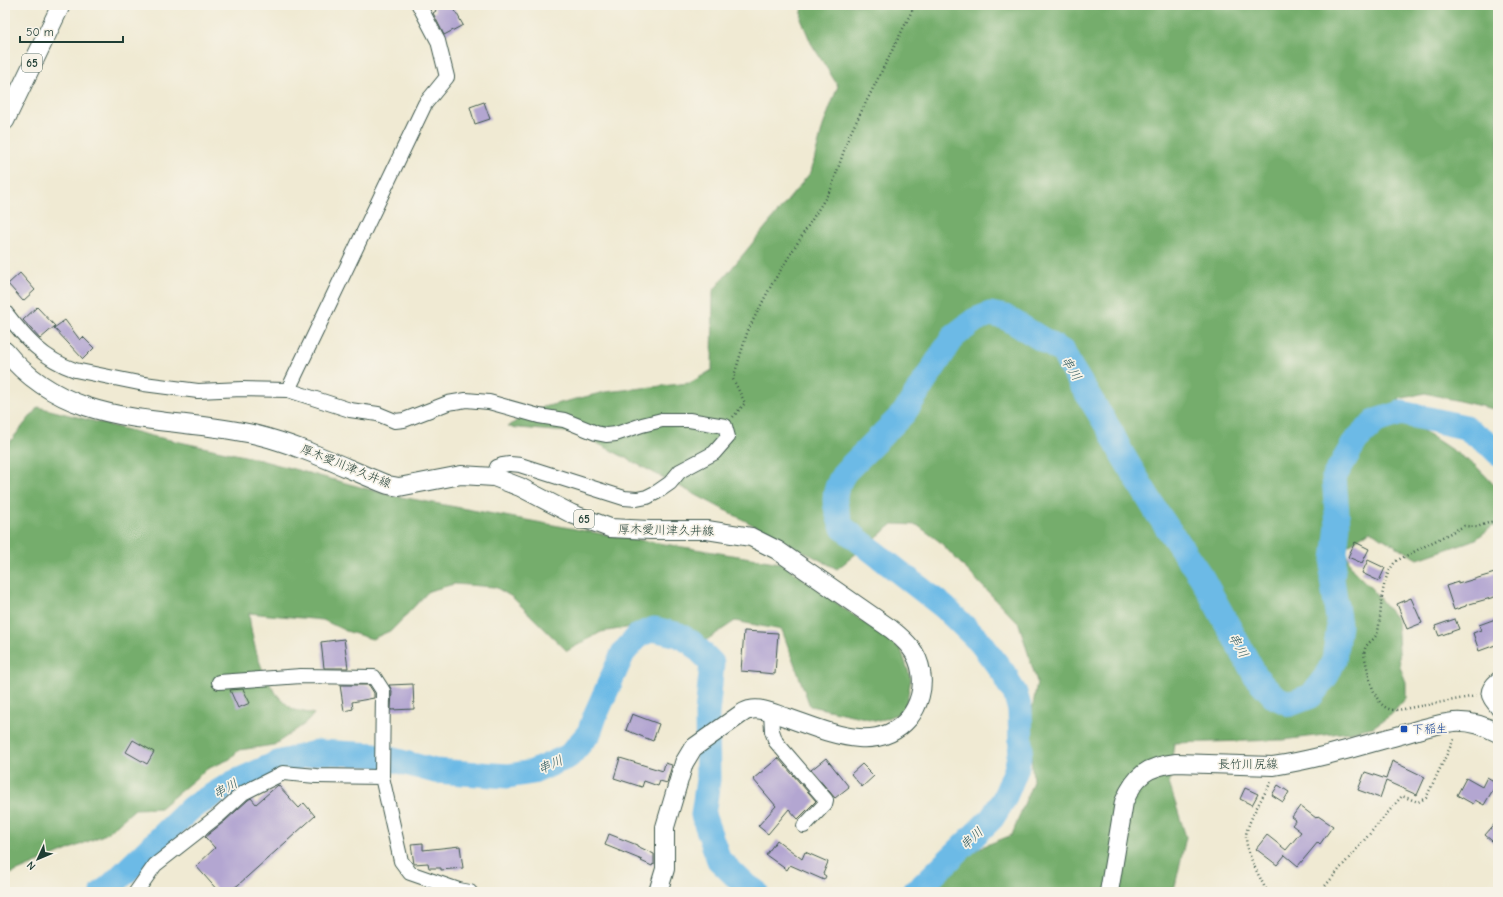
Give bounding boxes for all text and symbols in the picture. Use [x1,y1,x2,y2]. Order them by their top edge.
scale bar [20,18,123,44]
text: 50 m [26,25,54,39]
road number: 65 [22,54,42,72]
water label: 串川 [1058,353,1085,383]
street label: 厚木愛川津久井線 [299,442,393,490]
road number: 65 [574,510,594,528]
street label: 厚木愛川津久井線 [618,522,714,538]
water label: 串川 [1226,630,1251,660]
place label: 下稲生 [1412,722,1448,736]
marker: 下稲生 [1399,724,1409,734]
water label: 串川 [535,752,565,776]
street label: 長竹川尻線 [1218,757,1278,771]
water label: 串川 [210,776,240,801]
water label: 串川 [957,824,986,853]
north arrow [18,839,58,879]
text: N [24,858,38,873]

